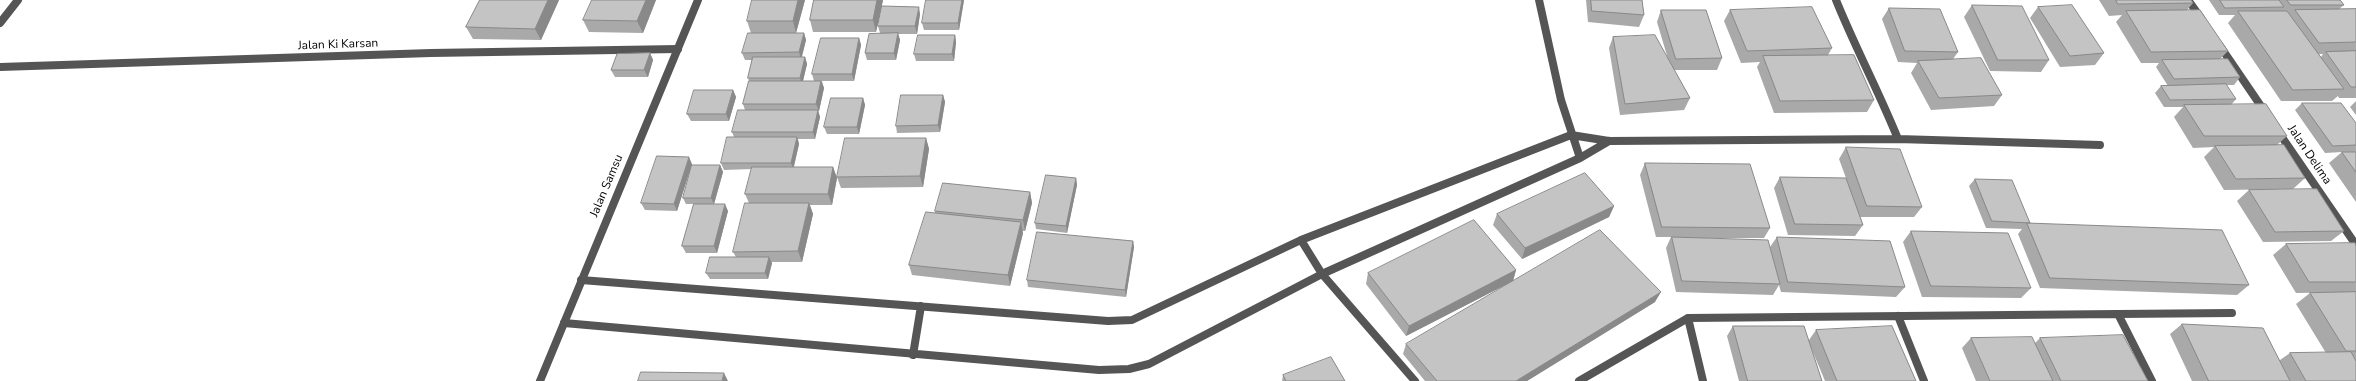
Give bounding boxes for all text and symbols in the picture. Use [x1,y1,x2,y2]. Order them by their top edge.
street label: Jalan Ki Karsan [298,36,378,54]
street label: Jalan Delima [2284,123,2334,187]
street label: Jalan Samsu [587,153,627,219]

